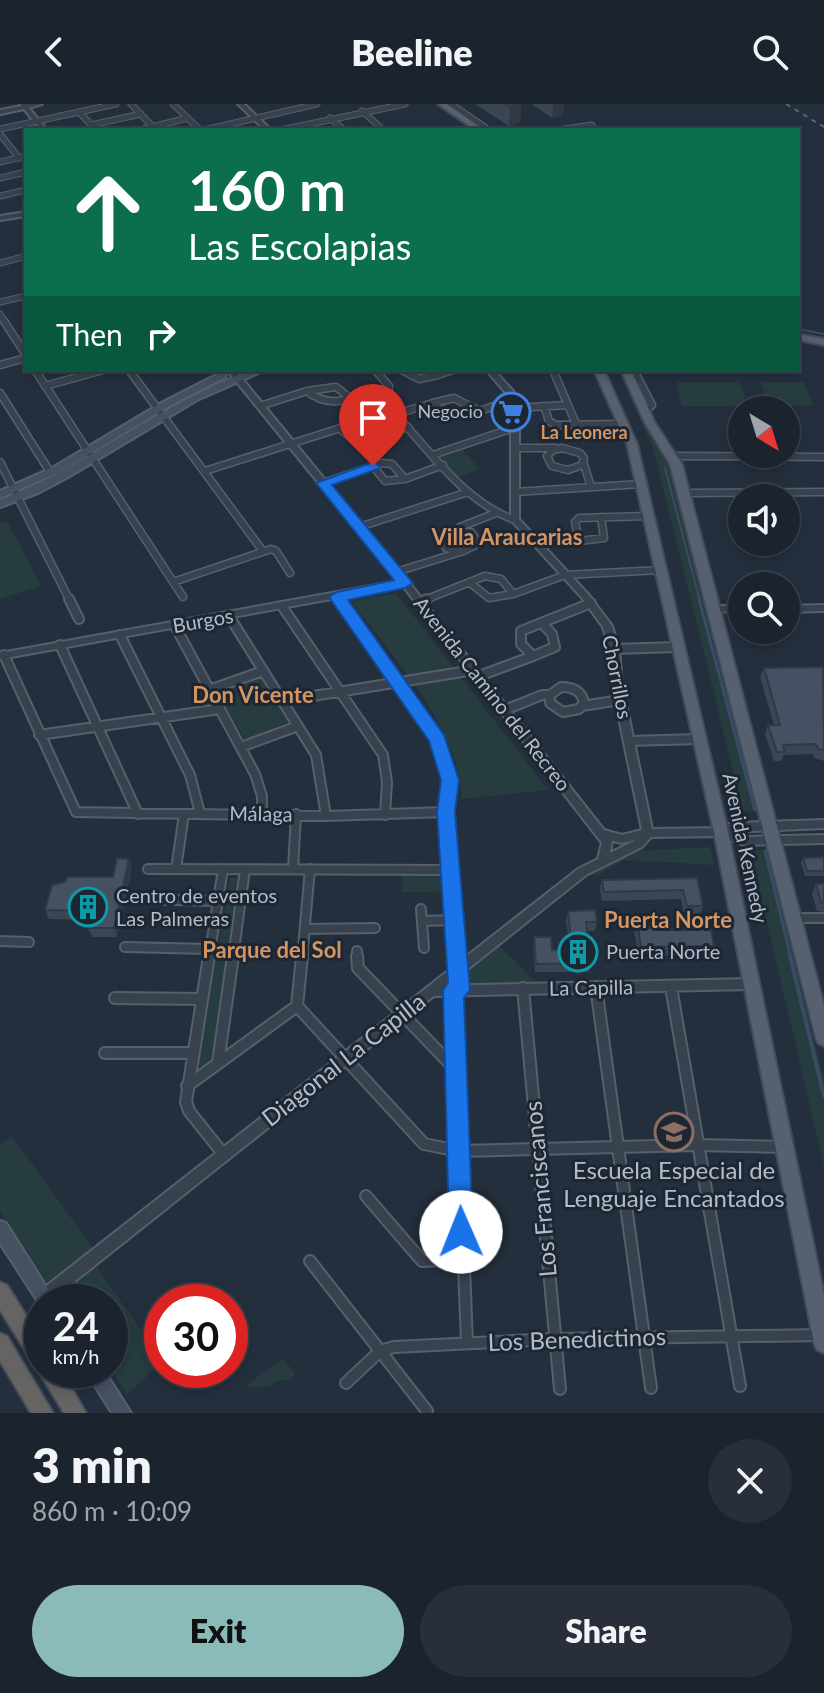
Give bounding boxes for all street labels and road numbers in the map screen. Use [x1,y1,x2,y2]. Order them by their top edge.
street label: Avenida Camino del Recreo [409,591,576,795]
street label: Burgos [171,603,235,637]
street label: Chorrillos [598,633,638,721]
street label: Avenida Kennedy [718,770,774,926]
street label: Málaga [229,800,293,826]
street label: La Capilla [549,974,633,1000]
street label: Diagonal La Capilla [256,986,431,1132]
street label: Los Franciscanos [517,1100,562,1278]
street label: Los Benedictinos [487,1321,667,1356]

